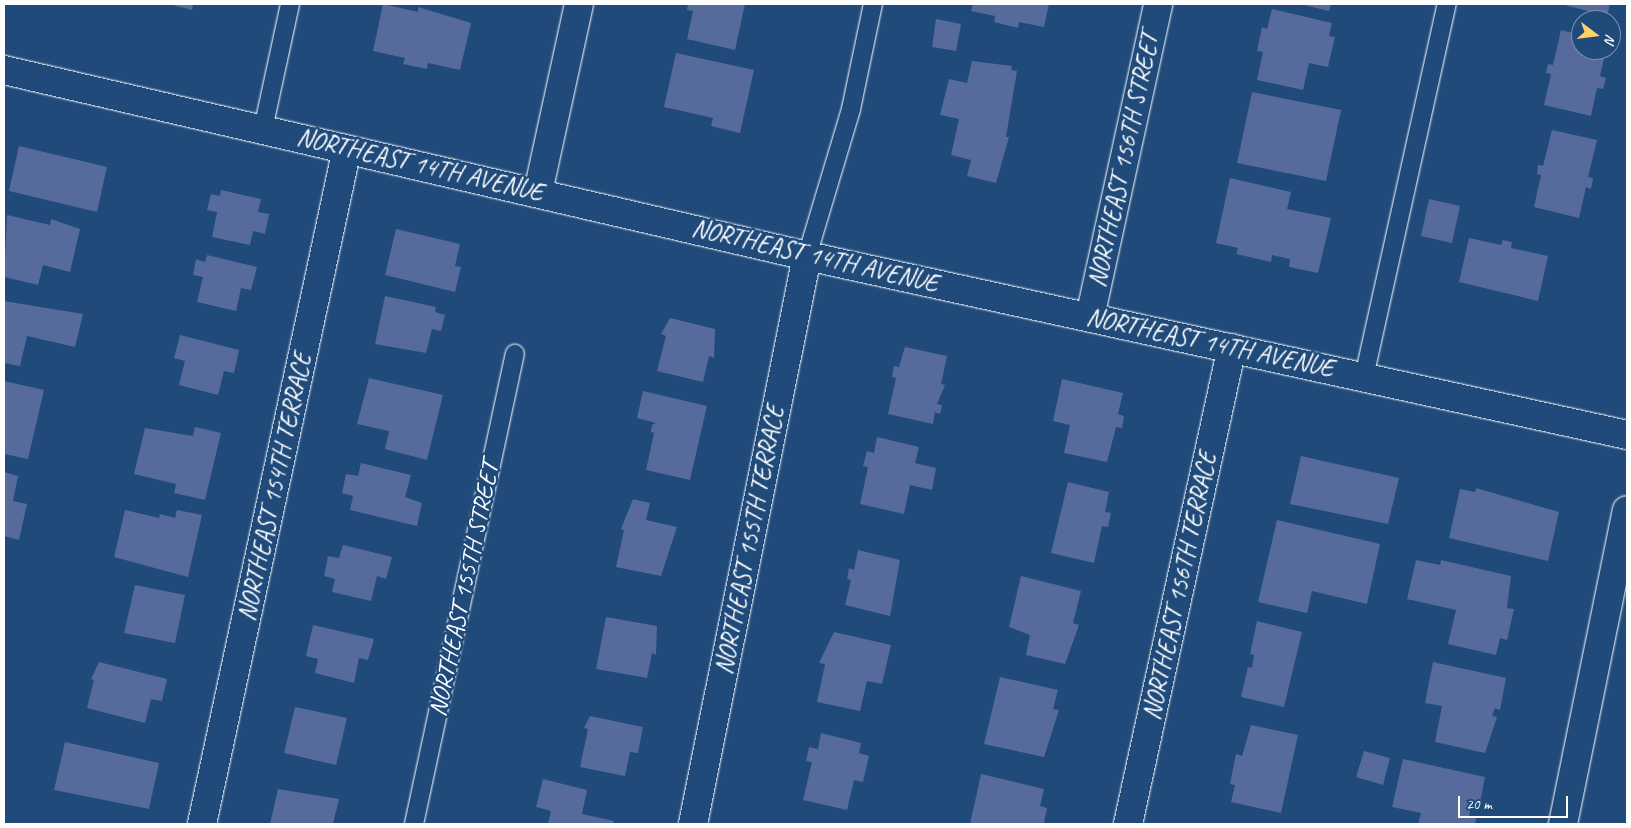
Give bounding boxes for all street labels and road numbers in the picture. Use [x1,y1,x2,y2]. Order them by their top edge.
street label: NORTHEAST 156TH STREET [1082,30,1166,290]
street label: NORTHEAST 14TH AVENUE [295,122,545,208]
street label: NORTHEAST 14TH AVENUE [690,213,940,299]
street label: NORTHEAST 14TH AVENUE [1084,302,1336,384]
street label: NORTHEAST 154TH TERRACE [232,351,318,623]
street label: NORTHEAST 155TH TERRACE [709,404,791,676]
street label: NORTHEAST 156TH TERRACE [1137,450,1223,722]
street label: NORTHEAST 155TH STREET [422,459,506,719]

